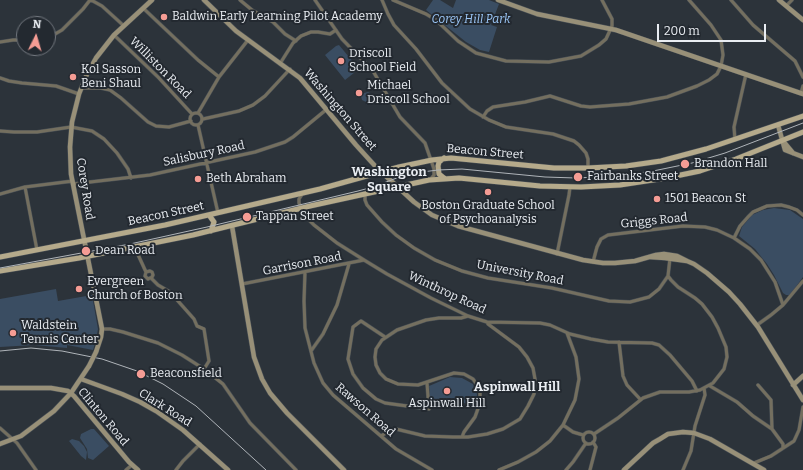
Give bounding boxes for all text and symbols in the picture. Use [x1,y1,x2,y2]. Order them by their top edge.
place label: Baldwin Early Learning Pilot Academy [172,10,383,24]
marker: Baldwin Early Learning Pilot Academy [159,12,169,22]
park label: Corey Hill Park [431,13,511,27]
north arrow [16,16,56,56]
scale bar [659,16,768,42]
text: N [32,18,42,31]
text: 200 m [664,24,700,38]
street label: Williston Road [126,34,194,102]
place label: Driscoll School Field [349,47,416,75]
marker: Driscoll School Field [336,56,346,66]
place label: Kol Sasson Beni Shaul [81,63,141,91]
street label: Washington Street [301,66,379,154]
marker: Kol Sasson Beni Shaul [68,72,78,82]
place label: Michael Driscoll School [367,79,450,107]
marker: Michael Driscoll School [354,88,364,98]
street label: Salisbury Road [162,138,246,170]
street label: Beacon Street [446,141,524,163]
street label: Corey Road [73,157,97,221]
place label: Brandon Hall [694,157,767,171]
marker: Brandon Hall [679,158,691,170]
district label: Washington Square [351,164,427,195]
place label: Fairbanks Street [587,170,678,184]
marker: Fairbanks Street [572,171,584,183]
place label: Beth Abraham [206,172,287,186]
marker: Beth Abraham [193,174,203,184]
marker: Boston Graduate School of Psychoanalysis [483,187,493,197]
place label: 1501 Beacon St [665,192,746,206]
marker: 1501 Beacon St [652,194,662,204]
street label: Beacon Street [127,199,205,229]
place label: Boston Graduate School of Psychoanalysis [421,199,555,227]
place label: Tappan Street [256,210,334,224]
street label: Griggs Road [620,210,688,232]
marker: Tappan Street [241,211,253,223]
place label: Dean Road [95,244,155,258]
marker: Dean Road [80,245,92,257]
street label: Garrison Road [261,249,343,279]
street label: University Road [475,258,565,288]
street label: Winthrop Road [406,269,488,317]
place label: Evergreen Church of Boston [87,275,183,303]
marker: Evergreen Church of Boston [74,284,84,294]
place label: Waldstein Tennis Center [21,319,99,347]
marker: Waldstein Tennis Center [8,328,18,338]
place label: Beaconsfield [150,367,222,381]
marker: Beaconsfield [135,368,147,380]
district label: Aspinwall Hill [474,379,560,395]
street label: Rawson Road [332,380,398,440]
street label: Clinton Road [75,385,131,449]
street label: Clark Road [136,386,194,430]
marker: Aspinwall Hill [442,386,452,396]
place label: Aspinwall Hill [408,397,486,411]

